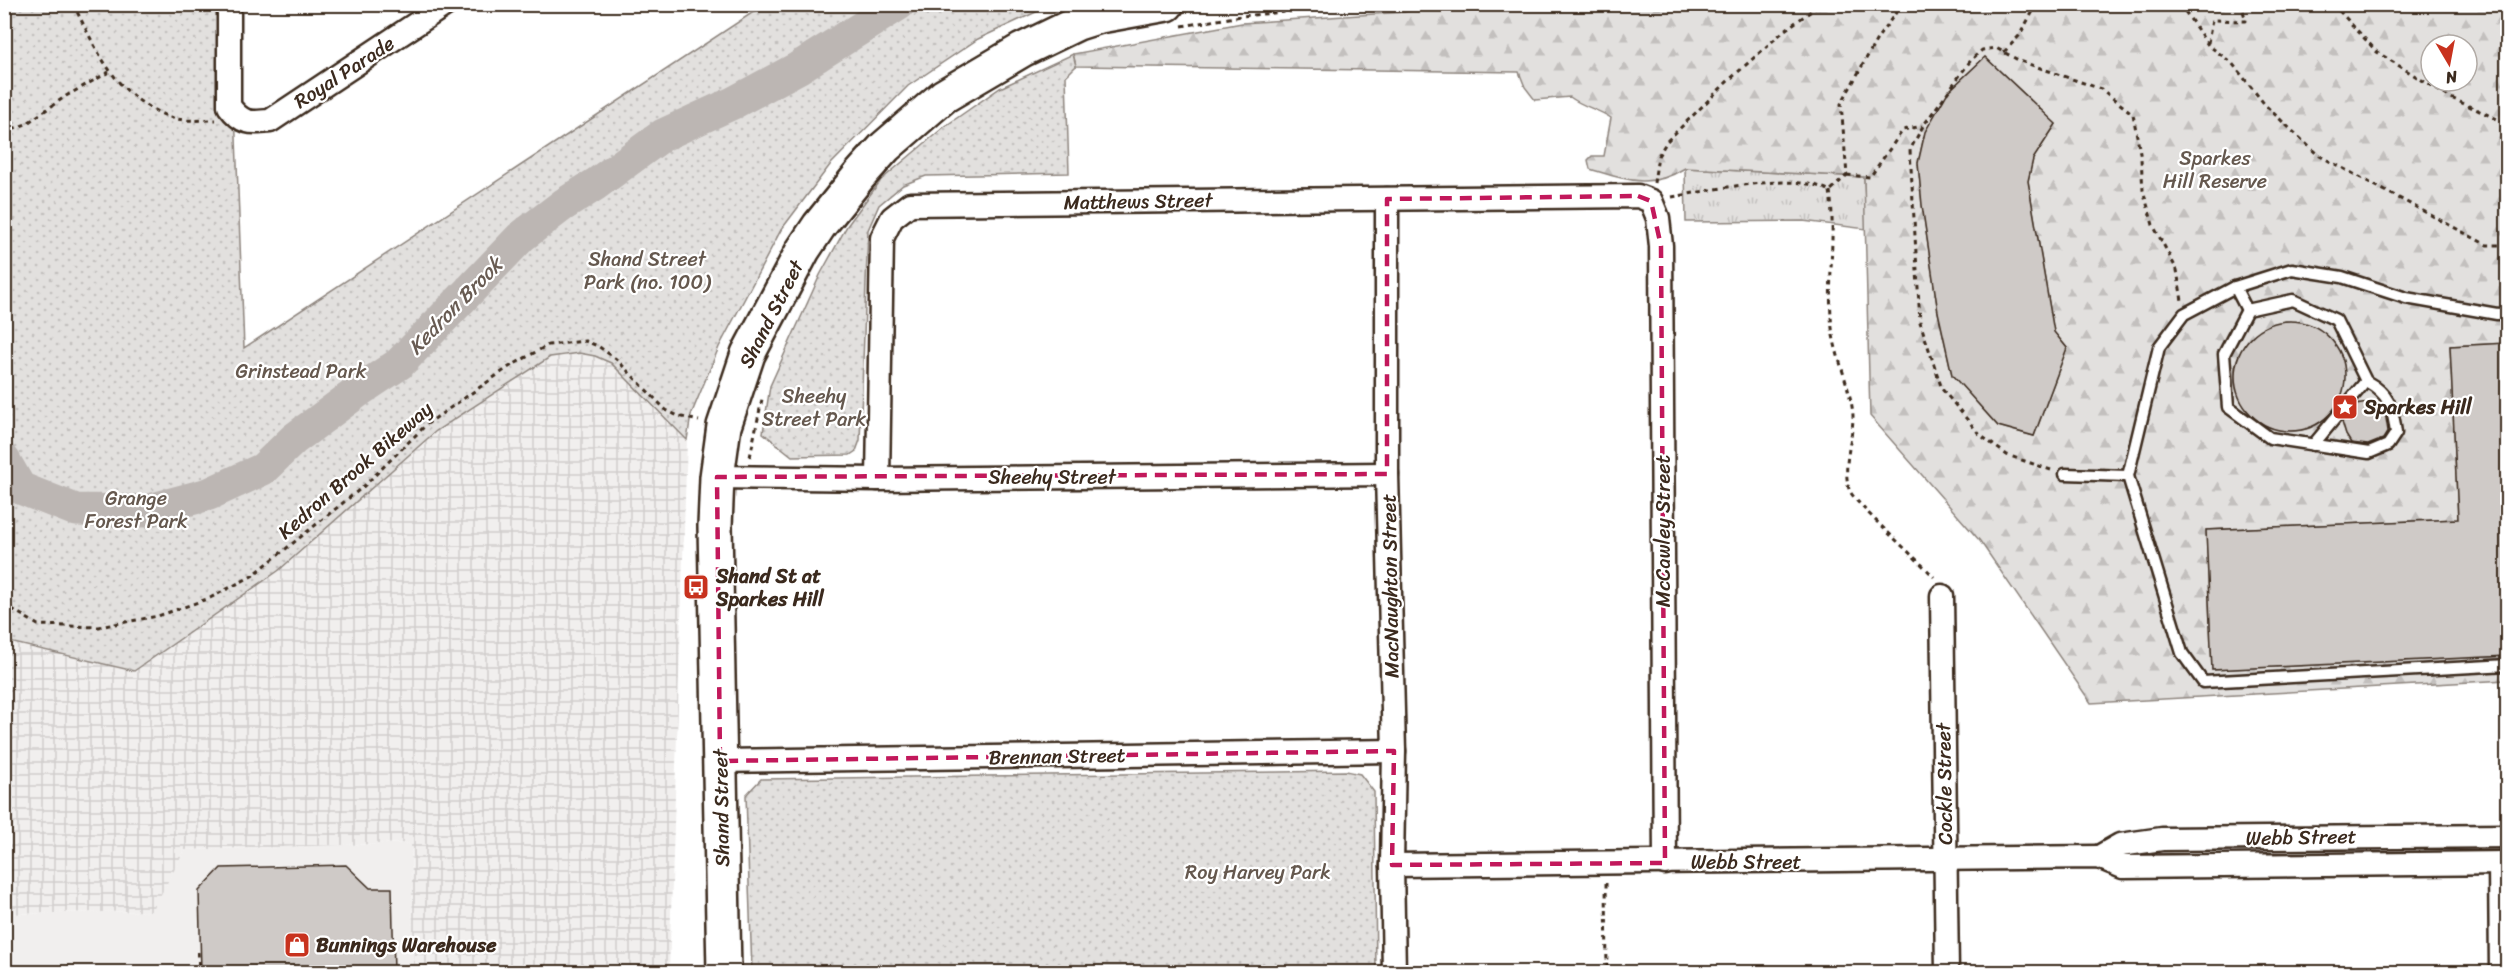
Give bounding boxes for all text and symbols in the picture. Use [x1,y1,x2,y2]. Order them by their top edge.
street label: Royal Parade [287,27,402,118]
north arrow [2419,33,2479,93]
text: N [2443,62,2460,93]
park label: Sparkes Hill Reserve [2163,141,2267,199]
street label: Matthews Street [1063,183,1214,220]
park label: Shand Street Park (no. 100) [584,242,711,300]
water label: Kedron Brook [398,246,514,364]
street label: Shand Street [729,253,814,375]
park label: Grinstead Park [236,354,367,389]
park label: Sheehy Street Park [762,379,867,437]
place label: Sparkes Hill [2363,390,2473,425]
street label: Kedron Brook Bikeway [270,392,442,548]
place icon: Sparkes Hill [2330,392,2360,422]
street label: McCawley Street [1646,455,1681,607]
street label: Sheehy Street [988,460,1117,495]
park label: Grange Forest Park [85,481,188,539]
street label: MacNaughton Street [1371,493,1410,678]
place label: Shand St at Sparkes Hill [715,559,825,617]
bus stop icon: Shand St at Sparkes Hill [681,572,711,602]
street label: Cockle Street [1926,722,1963,845]
street label: Brennan Street [988,738,1126,775]
street label: Shand Street [703,748,740,867]
street label: Webb Street [2245,819,2357,856]
street label: Webb Street [1691,845,1802,880]
park label: Roy Harvey Park [1185,855,1331,890]
place label: Bunnings Warehouse [316,928,497,963]
shop icon: Bunnings Warehouse [282,930,312,960]

